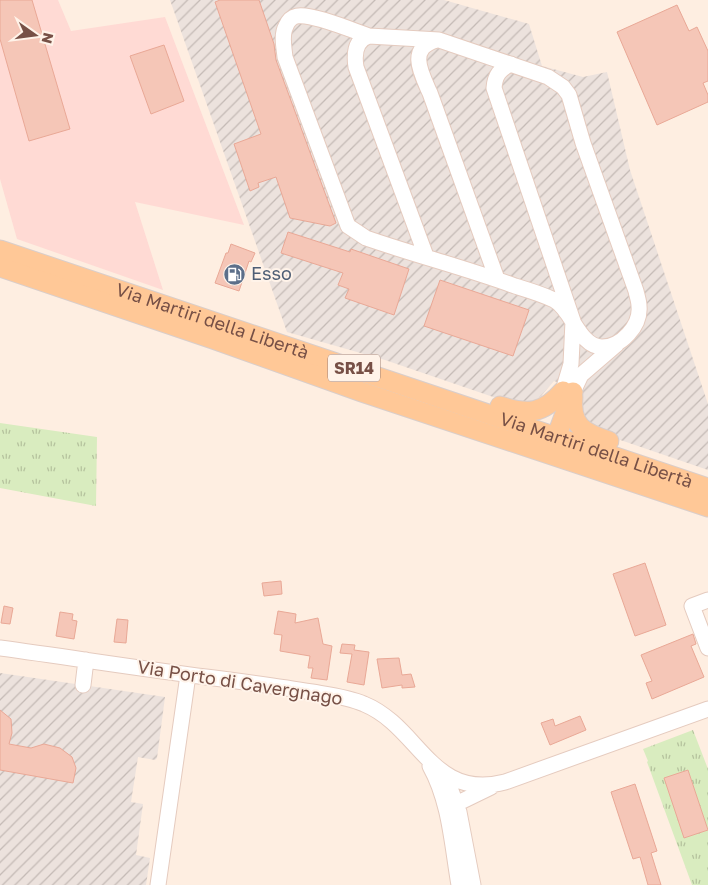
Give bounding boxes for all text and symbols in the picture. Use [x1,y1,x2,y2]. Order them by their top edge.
north arrow [10,10,60,60]
text: N [39,31,58,45]
fuel station icon: Esso [223,262,247,286]
place label: Esso [251,262,292,284]
street label: Via Martiri della Libertà [113,278,312,363]
road number: SR14 [328,354,380,382]
street label: Via Martiri della Libertà [497,407,696,492]
street label: Via Porto di Cavergnago [136,655,344,709]

